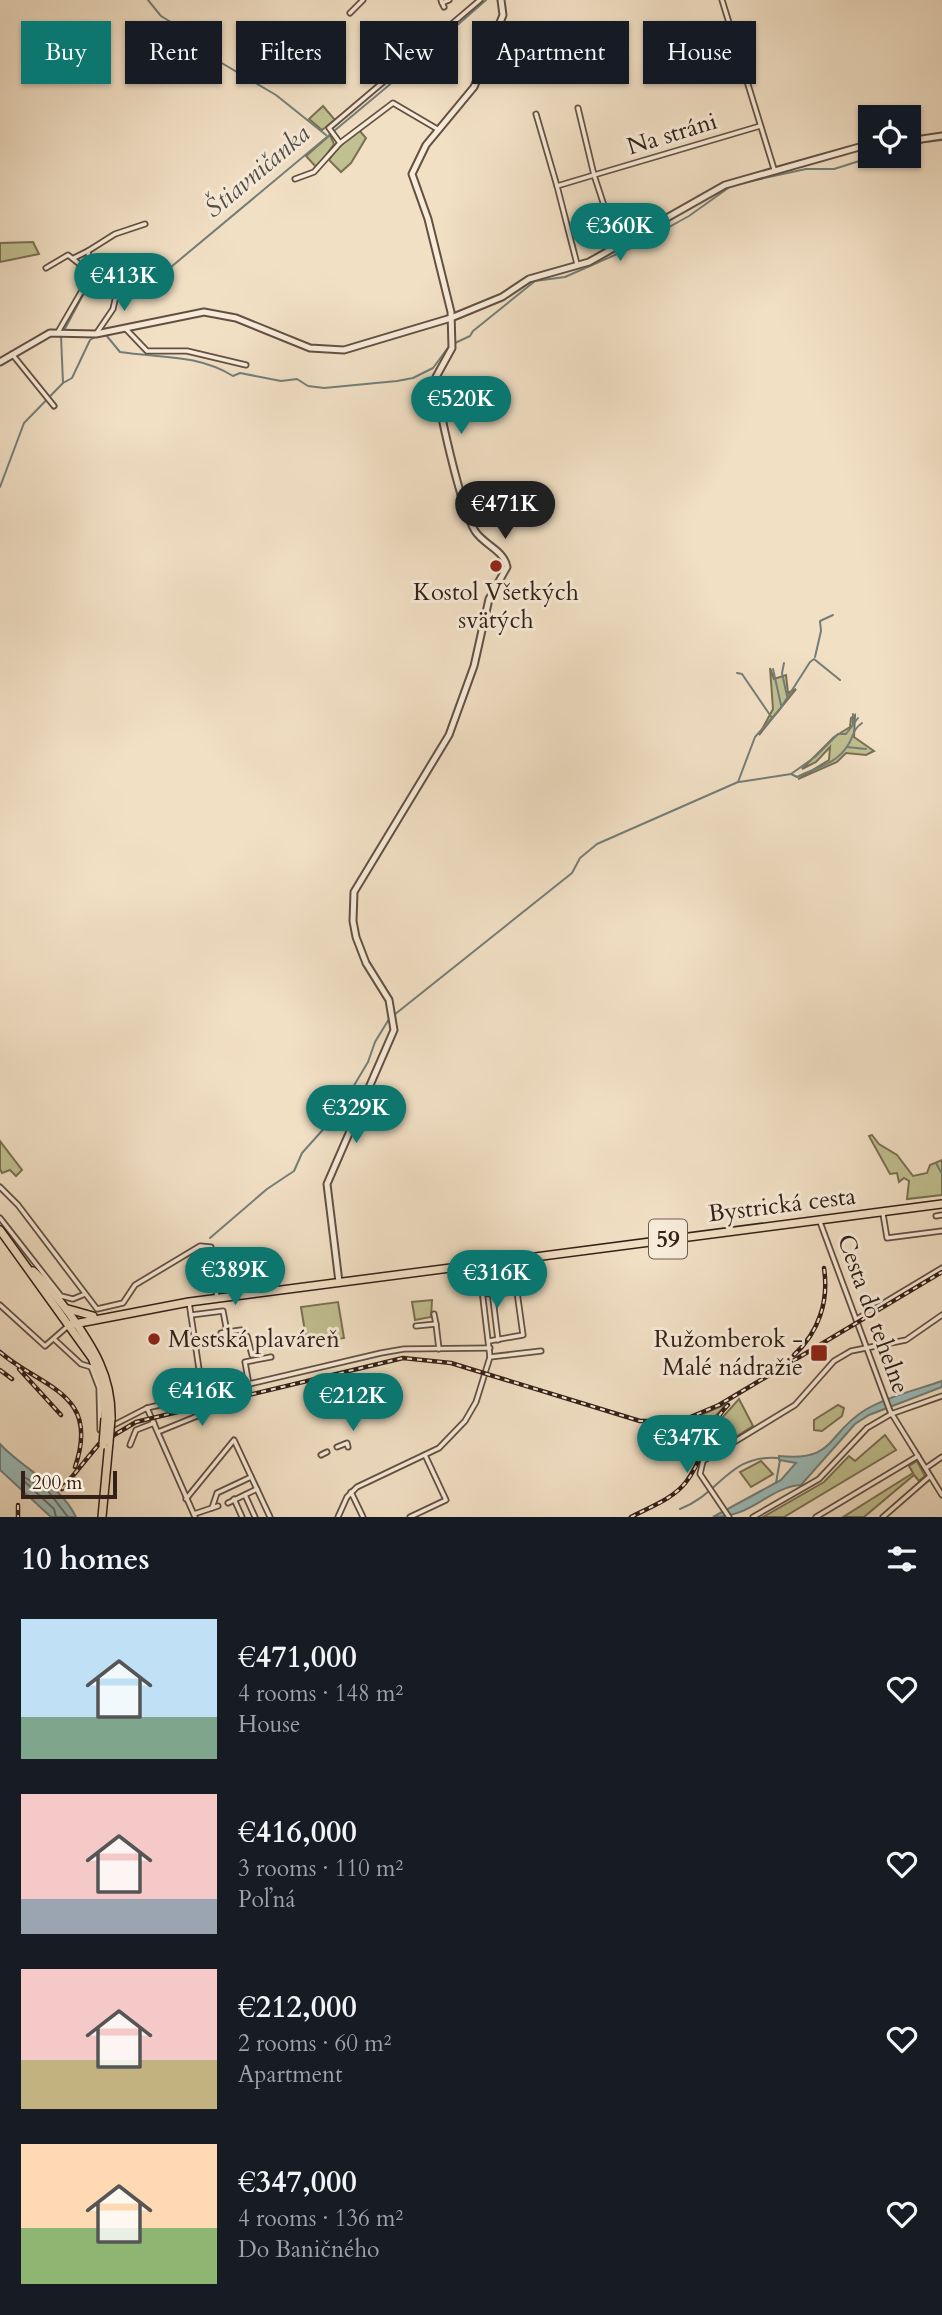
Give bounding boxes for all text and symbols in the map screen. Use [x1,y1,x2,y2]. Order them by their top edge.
chip: Buy [21,21,111,84]
chip: Rent [125,21,222,84]
chip: Filters [236,21,346,84]
chip: New [360,21,458,84]
chip: Apartment [472,21,629,84]
chip: House [643,21,756,84]
street label: Na stráni [623,105,721,163]
map controls [858,105,921,168]
button: locate [858,105,921,168]
water label: Štiavničanka [197,116,318,226]
pin: €360K [571,204,669,263]
text: €360K [586,210,654,241]
pin: €413K [75,254,173,313]
text: €413K [90,260,158,291]
pin: €520K [412,376,510,436]
text: €520K [427,383,495,414]
pin: €471K [456,482,554,541]
text: €471K [471,488,539,519]
marker: Kostol Všetkých svätých [488,558,504,574]
place label: Kostol Všetkých svätých [413,576,579,637]
pin: €329K [307,1086,405,1145]
text: €329K [322,1092,390,1123]
street label: Bystrická cesta [706,1179,858,1230]
road number: 59 [649,1220,687,1258]
street label: Cesta do tehelne [829,1230,917,1398]
pin: €389K [186,1248,284,1307]
pin: €316K [448,1250,546,1310]
text: €389K [201,1254,269,1285]
text: €316K [463,1257,531,1288]
place label: Mestská plaváreň [168,1323,340,1356]
place label: Ružomberok - Malé nádražie [654,1323,803,1384]
marker: Mestská plaváreň [146,1331,162,1347]
marker: Ružomberok - Malé nádražie [809,1343,829,1363]
pin: €416K [153,1368,251,1428]
pin: €212K [304,1374,402,1433]
text: €416K [168,1375,236,1406]
text: €212K [319,1380,387,1411]
pin: €347K [638,1416,736,1475]
text: €347K [653,1422,721,1453]
scale bar [21,1468,117,1500]
text: 200 m [32,1470,82,1496]
text: 10 homes [21,1539,150,1580]
icon: filters [883,1540,921,1578]
text: €471,000 [238,1637,357,1678]
icon: home [77,1647,161,1731]
icon: heart [883,1670,921,1708]
text: 4 rooms · 148 m² [238,1678,403,1709]
text: House [238,1709,300,1740]
text: €416,000 [238,1812,357,1853]
icon: home [77,1822,161,1906]
icon: heart [883,1845,921,1883]
text: 3 rooms · 110 m² [238,1853,403,1884]
text: Poľná [238,1884,295,1915]
text: €212,000 [238,1987,357,2028]
icon: home [77,1997,161,2081]
icon: heart [883,2020,921,2058]
text: 2 rooms · 60 m² [238,2028,391,2059]
text: Apartment [238,2059,342,2090]
text: €347,000 [238,2162,357,2203]
icon: home [77,2172,161,2256]
icon: heart [883,2195,921,2233]
text: 4 rooms · 136 m² [238,2203,403,2234]
text: Do Baničného [238,2234,379,2265]

